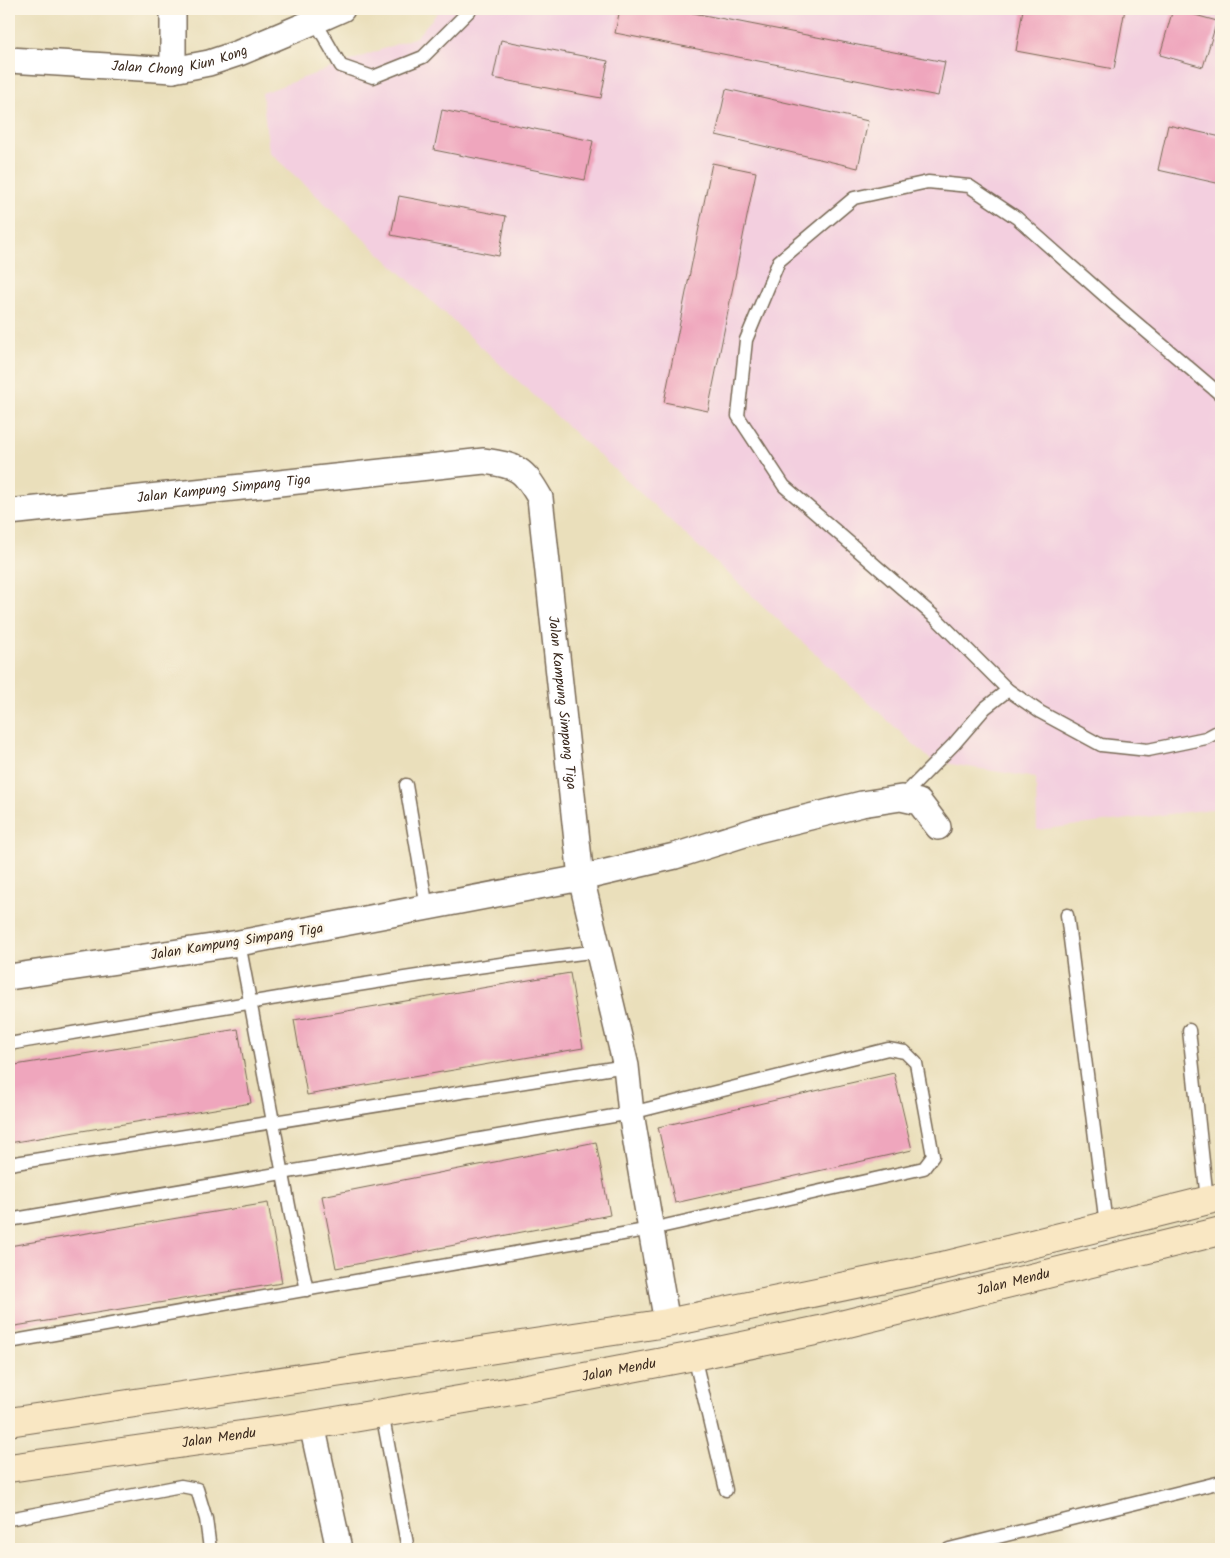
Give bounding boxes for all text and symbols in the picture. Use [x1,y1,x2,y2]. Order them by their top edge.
street label: Jalan Chong Kiun Kong [111,40,251,81]
street label: Jalan Kampung Simpang Tiga [136,469,312,509]
street label: Jalan Kampung Simpang Tiga [542,615,582,791]
street label: Jalan Kampung Simpang Tiga [149,918,325,966]
street label: Jalan Mendu [974,1263,1053,1302]
street label: Jalan Mendu [580,1352,658,1388]
street label: Jalan Mendu [180,1422,258,1454]

